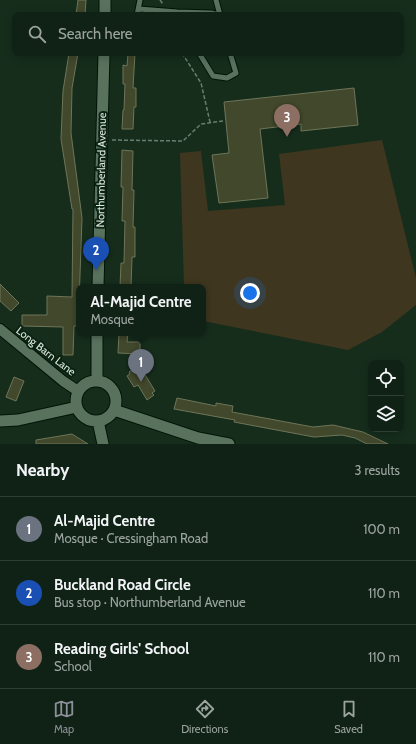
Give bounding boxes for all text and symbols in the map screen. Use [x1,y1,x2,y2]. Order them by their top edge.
search box [12,12,404,56]
icon: search [26,23,48,45]
text: Search here [58,25,133,43]
pin: 3 [274,104,300,137]
street label: Northumberland Avenue [93,112,109,228]
pin: 2 [83,237,109,270]
your location [240,283,260,303]
popup [76,284,206,336]
text: Al-Majid Centre [90,293,192,311]
text: Mosque [90,311,134,327]
street label: Long Barn Lane [13,323,79,379]
pin: 1 [128,349,154,382]
map controls [368,360,404,432]
button: locate [368,360,404,396]
button: layers [368,396,404,432]
text: Nearby [16,460,69,480]
text: 3 results [354,462,400,478]
text: Al-Majid Centre [54,512,155,530]
text: 1 [27,521,31,537]
text: 100 m [363,521,400,537]
text: Mosque · Cressingham Road [54,530,208,546]
text: Buckland Road Circle [54,576,191,594]
text: 2 [26,585,32,601]
text: 110 m [368,585,400,601]
text: Bus stop · Northumberland Avenue [54,594,246,610]
text: Reading Girls' School [54,640,189,658]
text: 3 [25,649,33,665]
text: 110 m [368,649,400,665]
text: School [54,658,92,674]
tab: Map [53,698,75,736]
tab: Directions [181,698,228,736]
tab: Saved [334,698,363,736]

